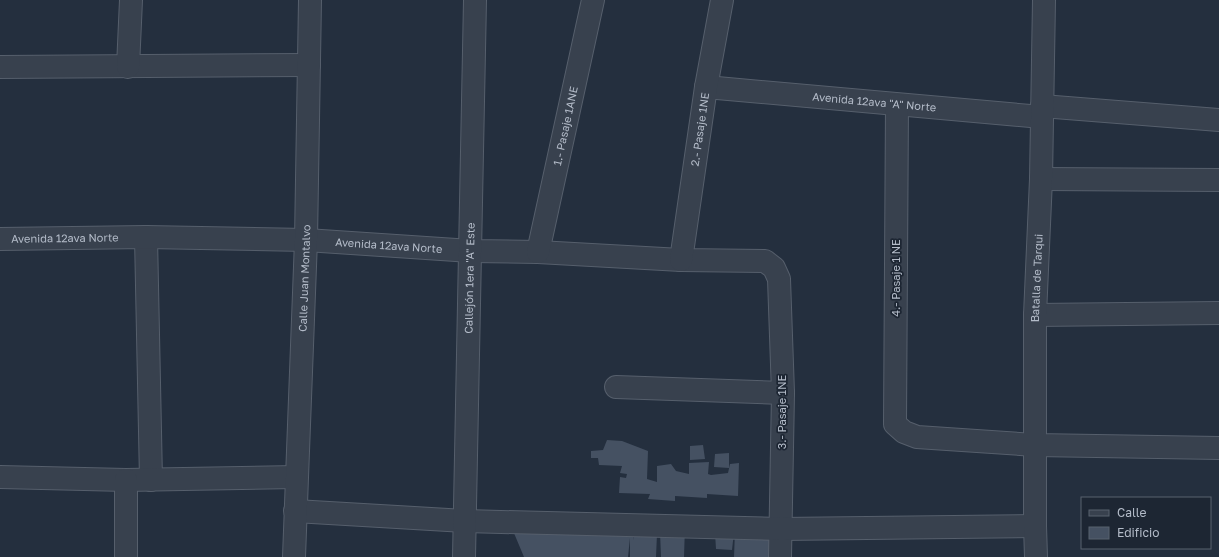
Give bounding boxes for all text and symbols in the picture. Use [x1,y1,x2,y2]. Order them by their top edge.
street label: 1.- Pasaje 1ANE [550,85,580,167]
street label: Avenida 12ava "A" Norte [812,90,937,114]
street label: 2.- Pasaje 1NE [688,91,711,167]
street label: Callejón 1era "A" Este [461,222,477,334]
street label: Calle Juan Montalvo [296,224,312,332]
street label: Avenida 12ava Norte [11,230,119,245]
street label: Batalla de Tarqui [1028,233,1045,322]
street label: Avenida 12ava Norte [335,235,443,255]
street label: 4.- Pasaje 1 NE [889,239,902,317]
street label: 3.- Pasaje 1NE [775,374,788,449]
legend [1081,497,1211,549]
text: Calle [1117,505,1147,520]
text: Edificio [1117,525,1159,540]

